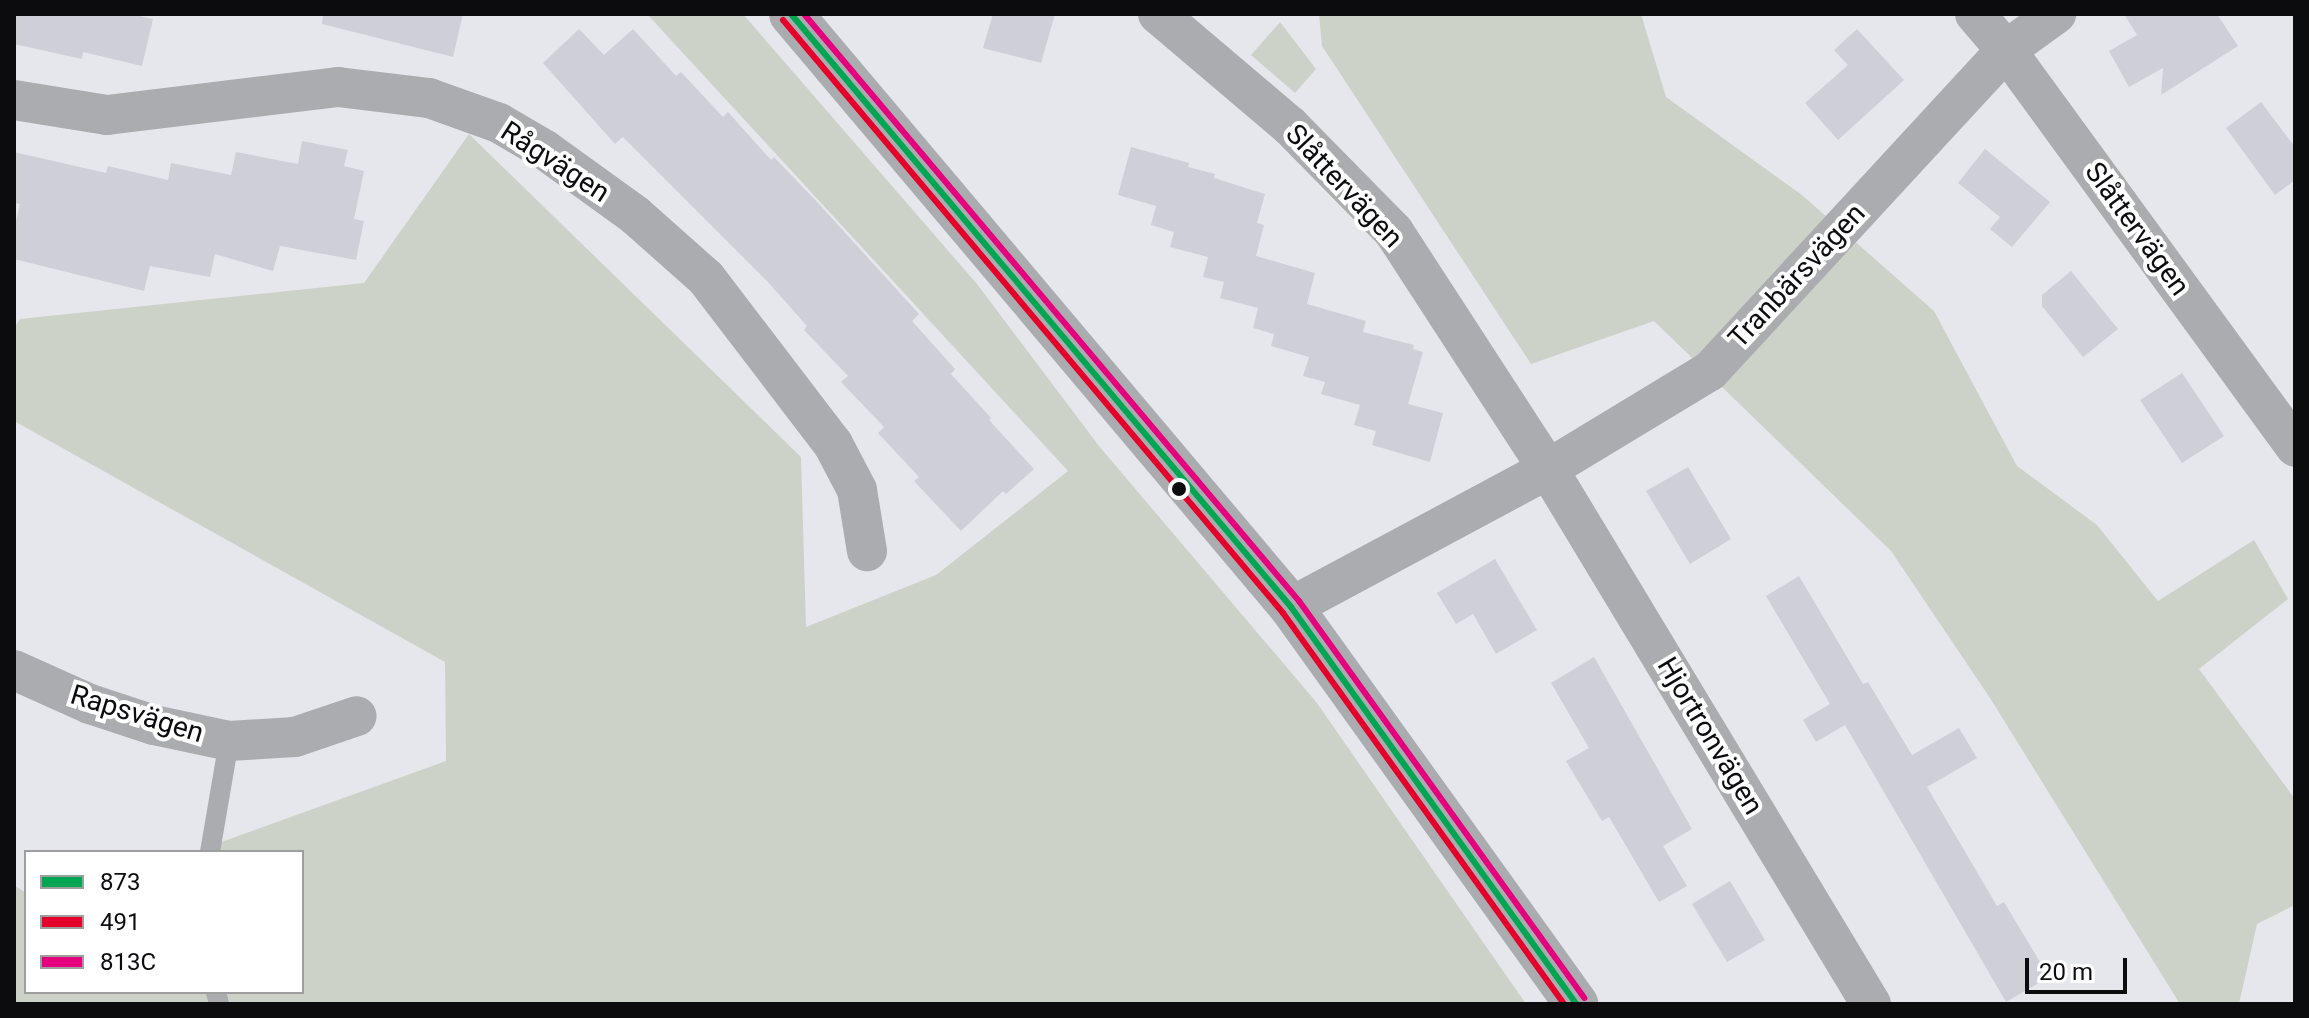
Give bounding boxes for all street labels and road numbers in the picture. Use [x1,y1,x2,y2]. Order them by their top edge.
street label: Rågvägen [494,114,616,210]
street label: Slåttervägen [1278,117,1410,255]
street label: Slåttervägen [2078,156,2196,302]
street label: Tranbärsvägen [1722,197,1872,355]
street label: Hjortronvägen [1650,651,1770,821]
street label: Rapsvägen [66,678,208,750]

